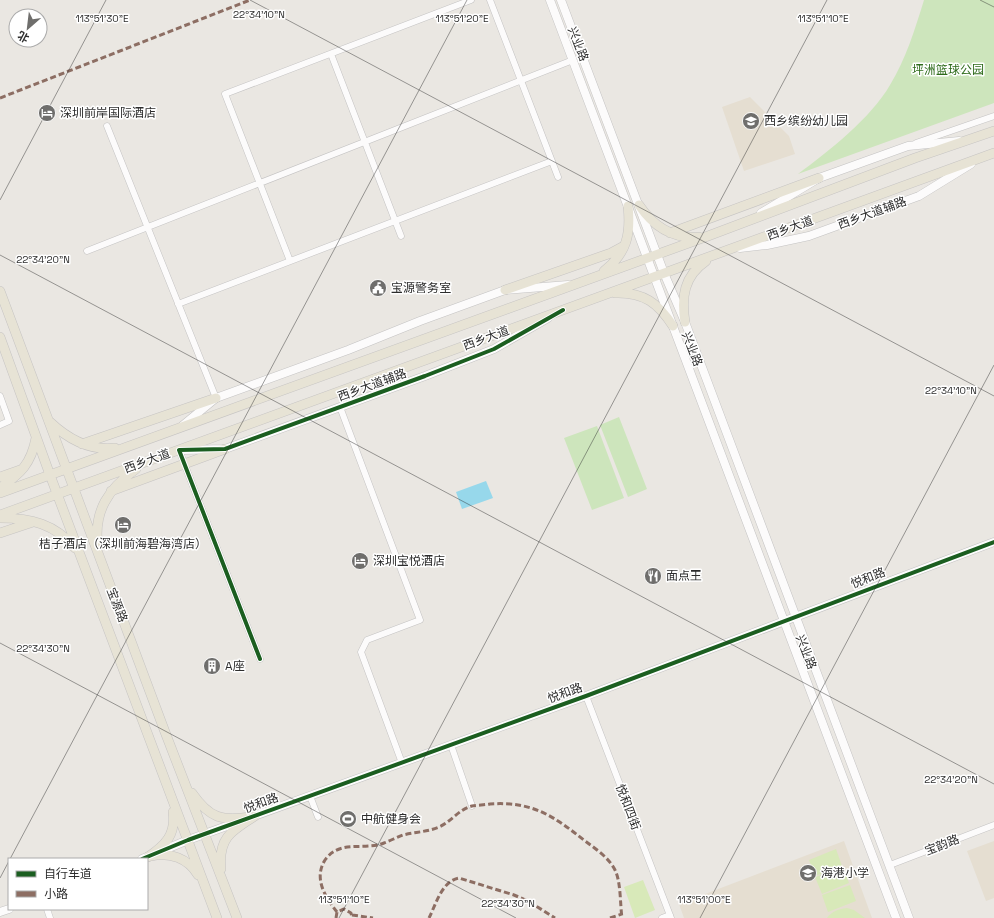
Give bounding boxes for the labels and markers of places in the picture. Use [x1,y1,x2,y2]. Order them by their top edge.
hotel icon: 深圳前岸国际酒店 [37,103,57,123]
place label: 深圳前岸国际酒店 [60,105,156,121]
school or university icon: 西乡缤纷幼儿园 [741,111,761,131]
place label: 西乡缤纷幼儿园 [764,113,848,129]
public building icon: 宝源警务室 [368,278,388,298]
place label: 宝源警务室 [391,280,451,296]
hotel icon: 桔子酒店（深圳前海碧海湾店） [113,515,133,535]
place label: 桔子酒店（深圳前海碧海湾店） [39,536,207,552]
hotel icon: 深圳宝悦酒店 [350,551,370,571]
place label: 深圳宝悦酒店 [373,553,445,569]
restaurant icon: 面点王 [643,566,663,586]
place label: 面点王 [666,568,702,584]
building icon: A座 [202,656,222,676]
place label: A座 [225,658,245,674]
sports icon: 中航健身会 [338,809,358,829]
place label: 中航健身会 [361,811,421,827]
school or university icon: 海港小学 [798,863,818,883]
place label: 海港小学 [821,865,869,881]

